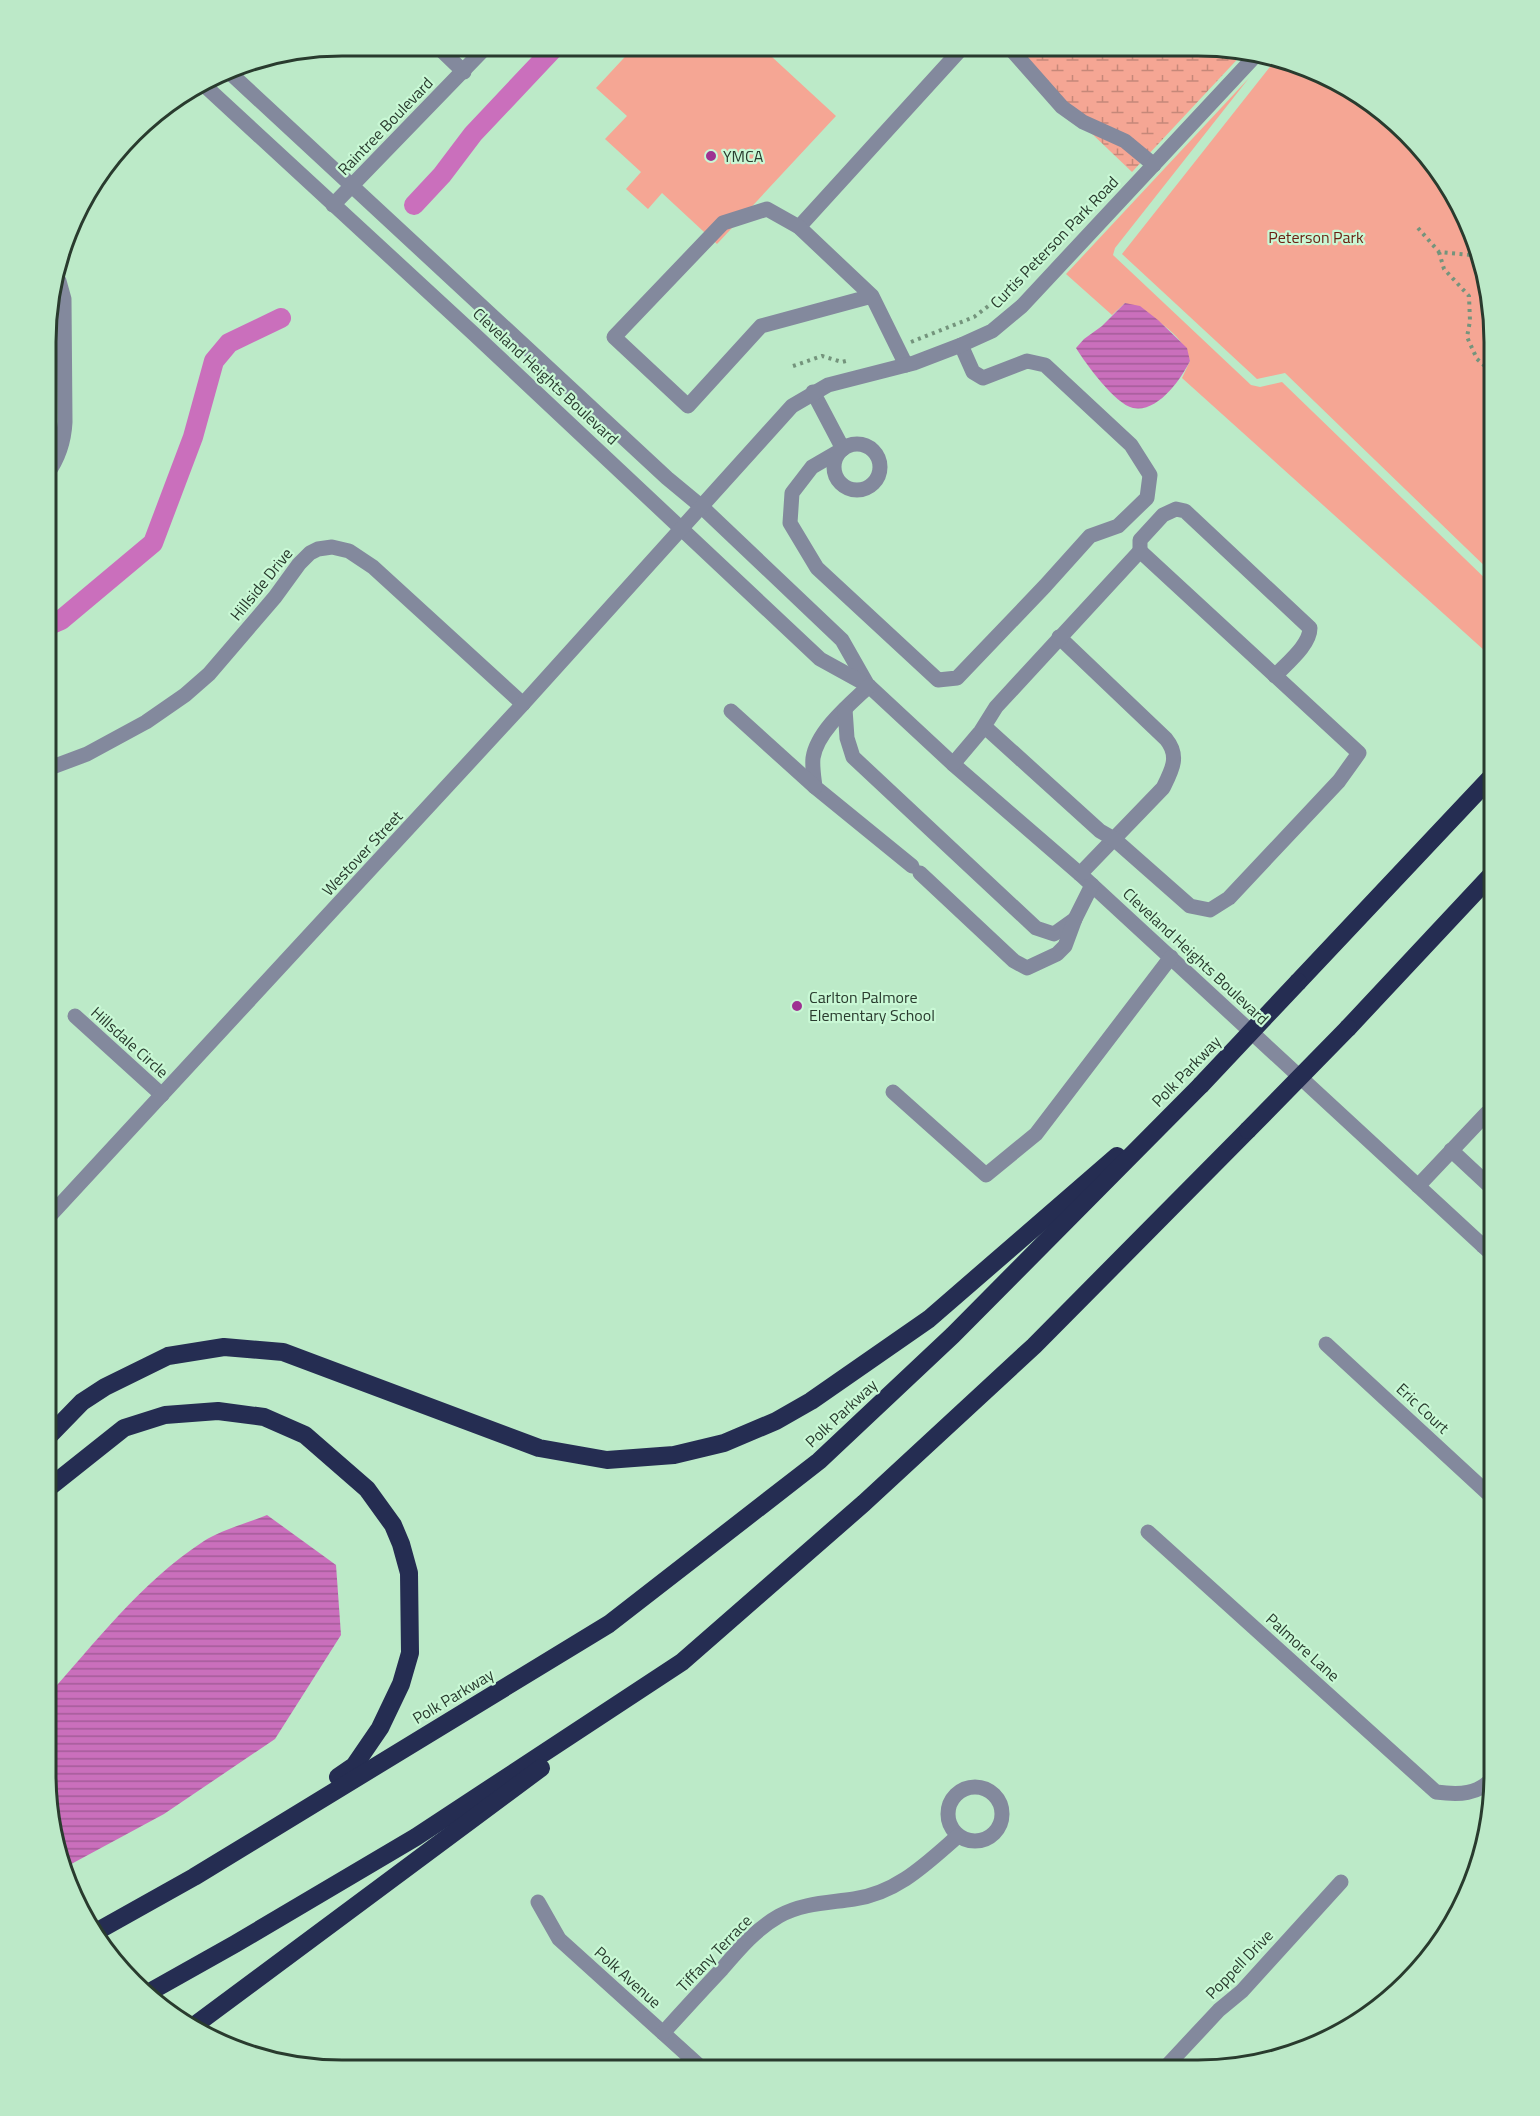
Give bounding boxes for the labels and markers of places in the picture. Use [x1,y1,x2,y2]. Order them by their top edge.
place label: YMCA [723,144,764,168]
marker: YMCA [704,149,718,163]
place label: Carlton Palmore Elementary School [809,985,935,1027]
marker: Carlton Palmore Elementary School [790,999,804,1013]

